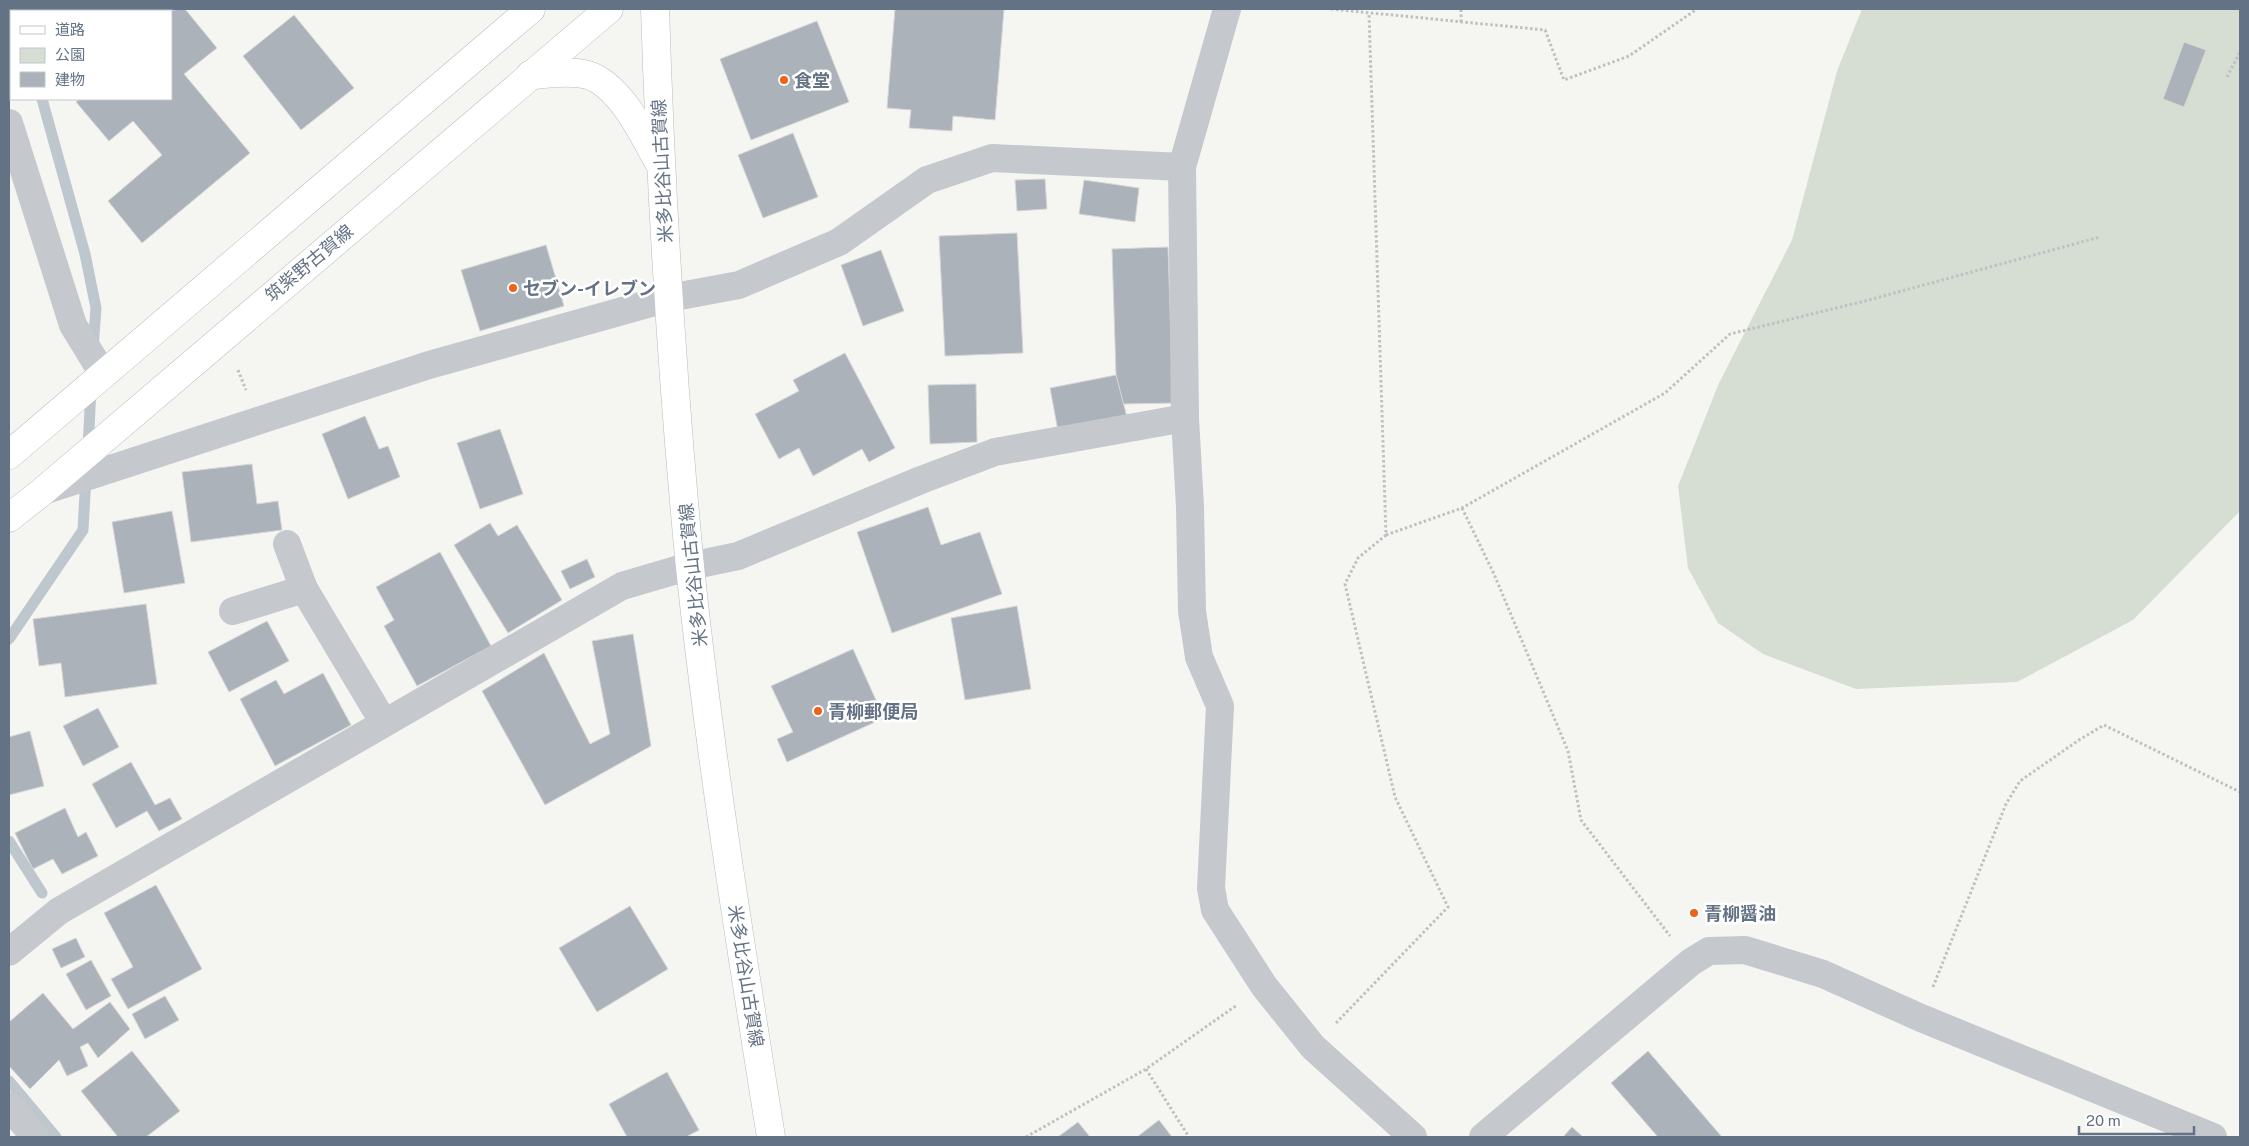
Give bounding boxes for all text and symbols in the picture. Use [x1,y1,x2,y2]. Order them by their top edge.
legend [10,10,172,100]
text: 道路 [55,21,85,38]
text: 公園 [55,46,85,63]
place label: 食堂 [794,70,830,91]
text: 建物 [55,71,85,88]
marker: 食堂 [778,74,790,86]
street label: 米多比谷山古賀線 [648,99,676,243]
street label: 筑紫野古賀線 [261,220,357,306]
place label: セブン-イレブン [523,278,656,299]
marker: セブン-イレブン [507,282,519,294]
street label: 米多比谷山古賀線 [675,502,711,648]
place label: 青柳郵便局 [828,701,918,722]
marker: 青柳郵便局 [812,705,824,717]
street label: 米多比谷山古賀線 [724,903,768,1049]
place label: 青柳醤油 [1704,903,1776,924]
marker: 青柳醤油 [1688,907,1700,919]
scale bar [2079,1104,2194,1136]
text: 20 m [2086,1112,2121,1129]

